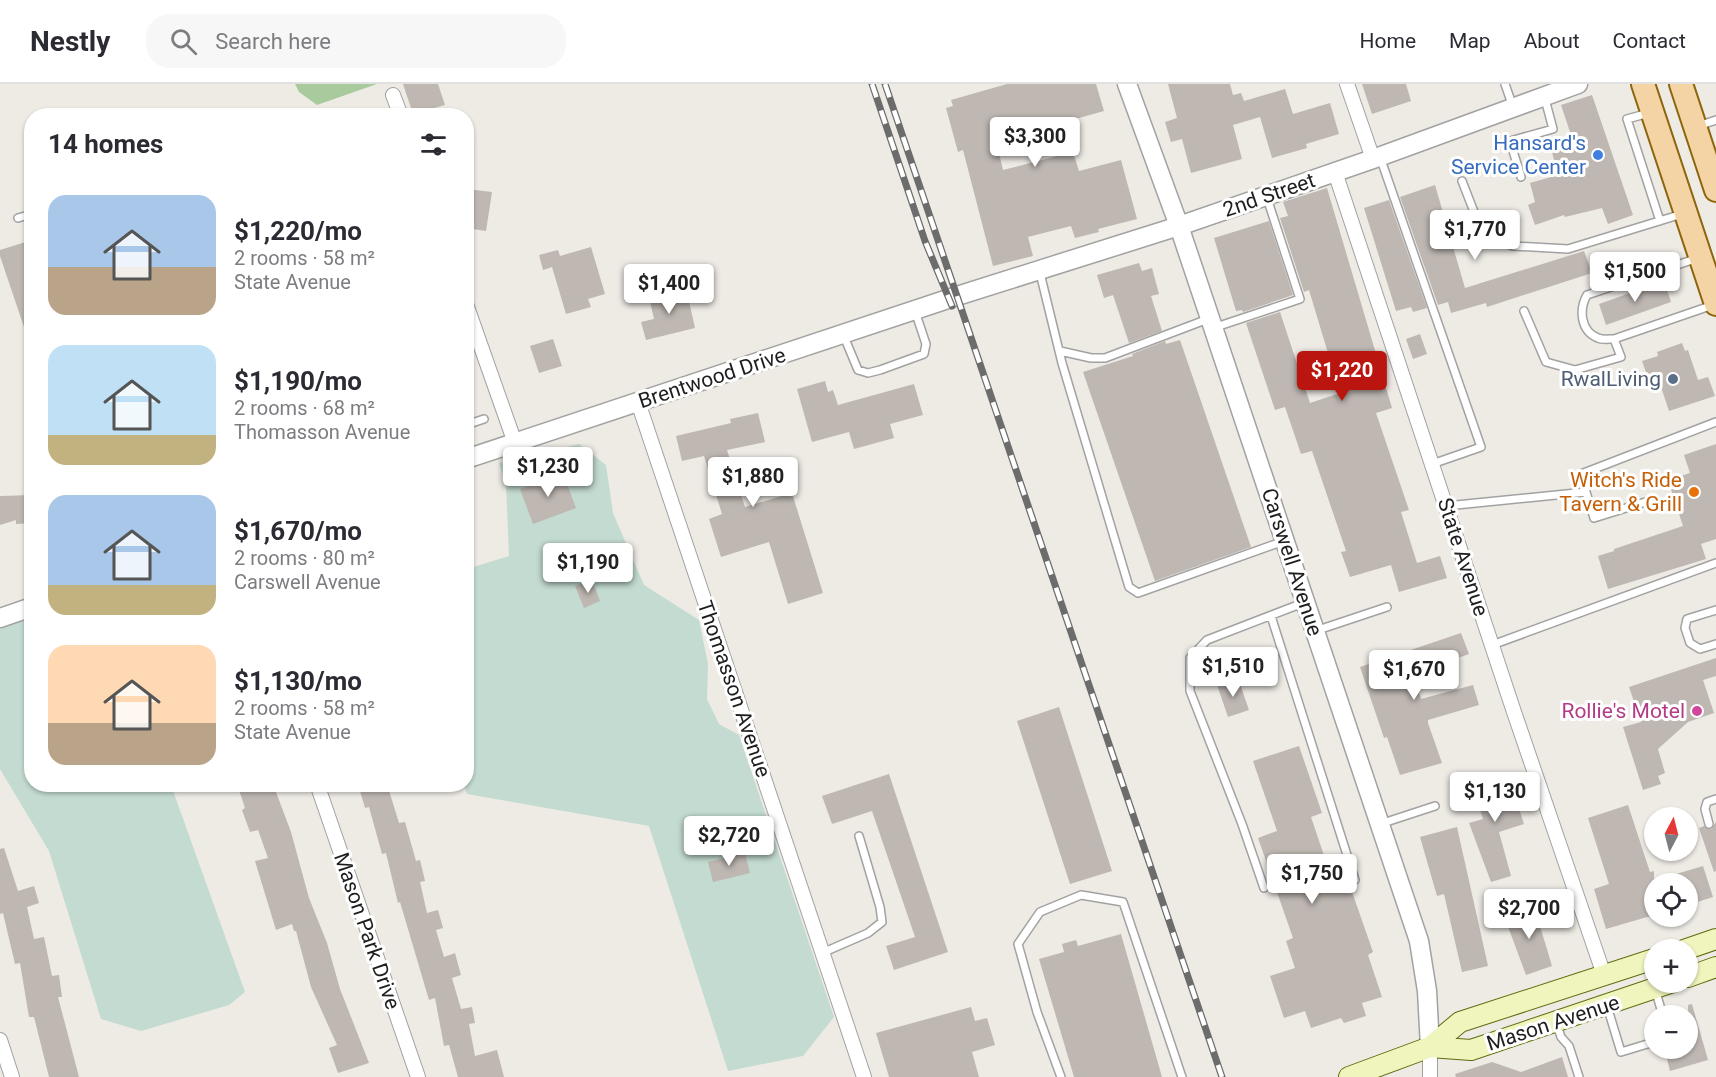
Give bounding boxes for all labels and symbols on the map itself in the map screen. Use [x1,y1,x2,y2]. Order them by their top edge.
pin: $3,300 [986,117,1084,168]
place label: Hansard's Service Center [1451,131,1586,179]
marker: Hansard's Service Center [1591,148,1605,162]
street label: 2nd Street [1220,168,1318,222]
pin: $1,770 [1426,210,1524,261]
pin: $1,500 [1586,252,1684,303]
pin: $1,400 [620,264,718,315]
street label: Brentwood Drive [635,343,789,413]
pin: $1,220 [1293,351,1391,402]
place label: RwalLiving [1561,367,1661,391]
marker: RwalLiving [1666,372,1680,386]
pin: $1,230 [499,447,597,498]
pin: $1,880 [704,457,802,508]
place label: Witch's Ride Tavern & Grill [1559,468,1682,516]
street label: Carswell Avenue [1257,485,1327,639]
marker: Witch's Ride Tavern & Grill [1687,485,1701,499]
street label: State Avenue [1433,495,1493,619]
pin: $1,190 [539,543,637,594]
street label: Thomasson Avenue [693,598,775,780]
pin: $1,510 [1184,647,1282,698]
pin: $1,670 [1365,650,1463,701]
place label: Rollie's Motel [1561,699,1685,723]
marker: Rollie's Motel [1690,704,1704,718]
pin: $1,130 [1446,772,1544,823]
north arrow [1644,807,1698,861]
pin: $2,720 [680,816,778,867]
street label: Mason Park Drive [329,850,405,1012]
pin: $1,750 [1263,854,1361,905]
pin: $2,700 [1480,889,1578,940]
street label: Mason Avenue [1484,990,1622,1056]

